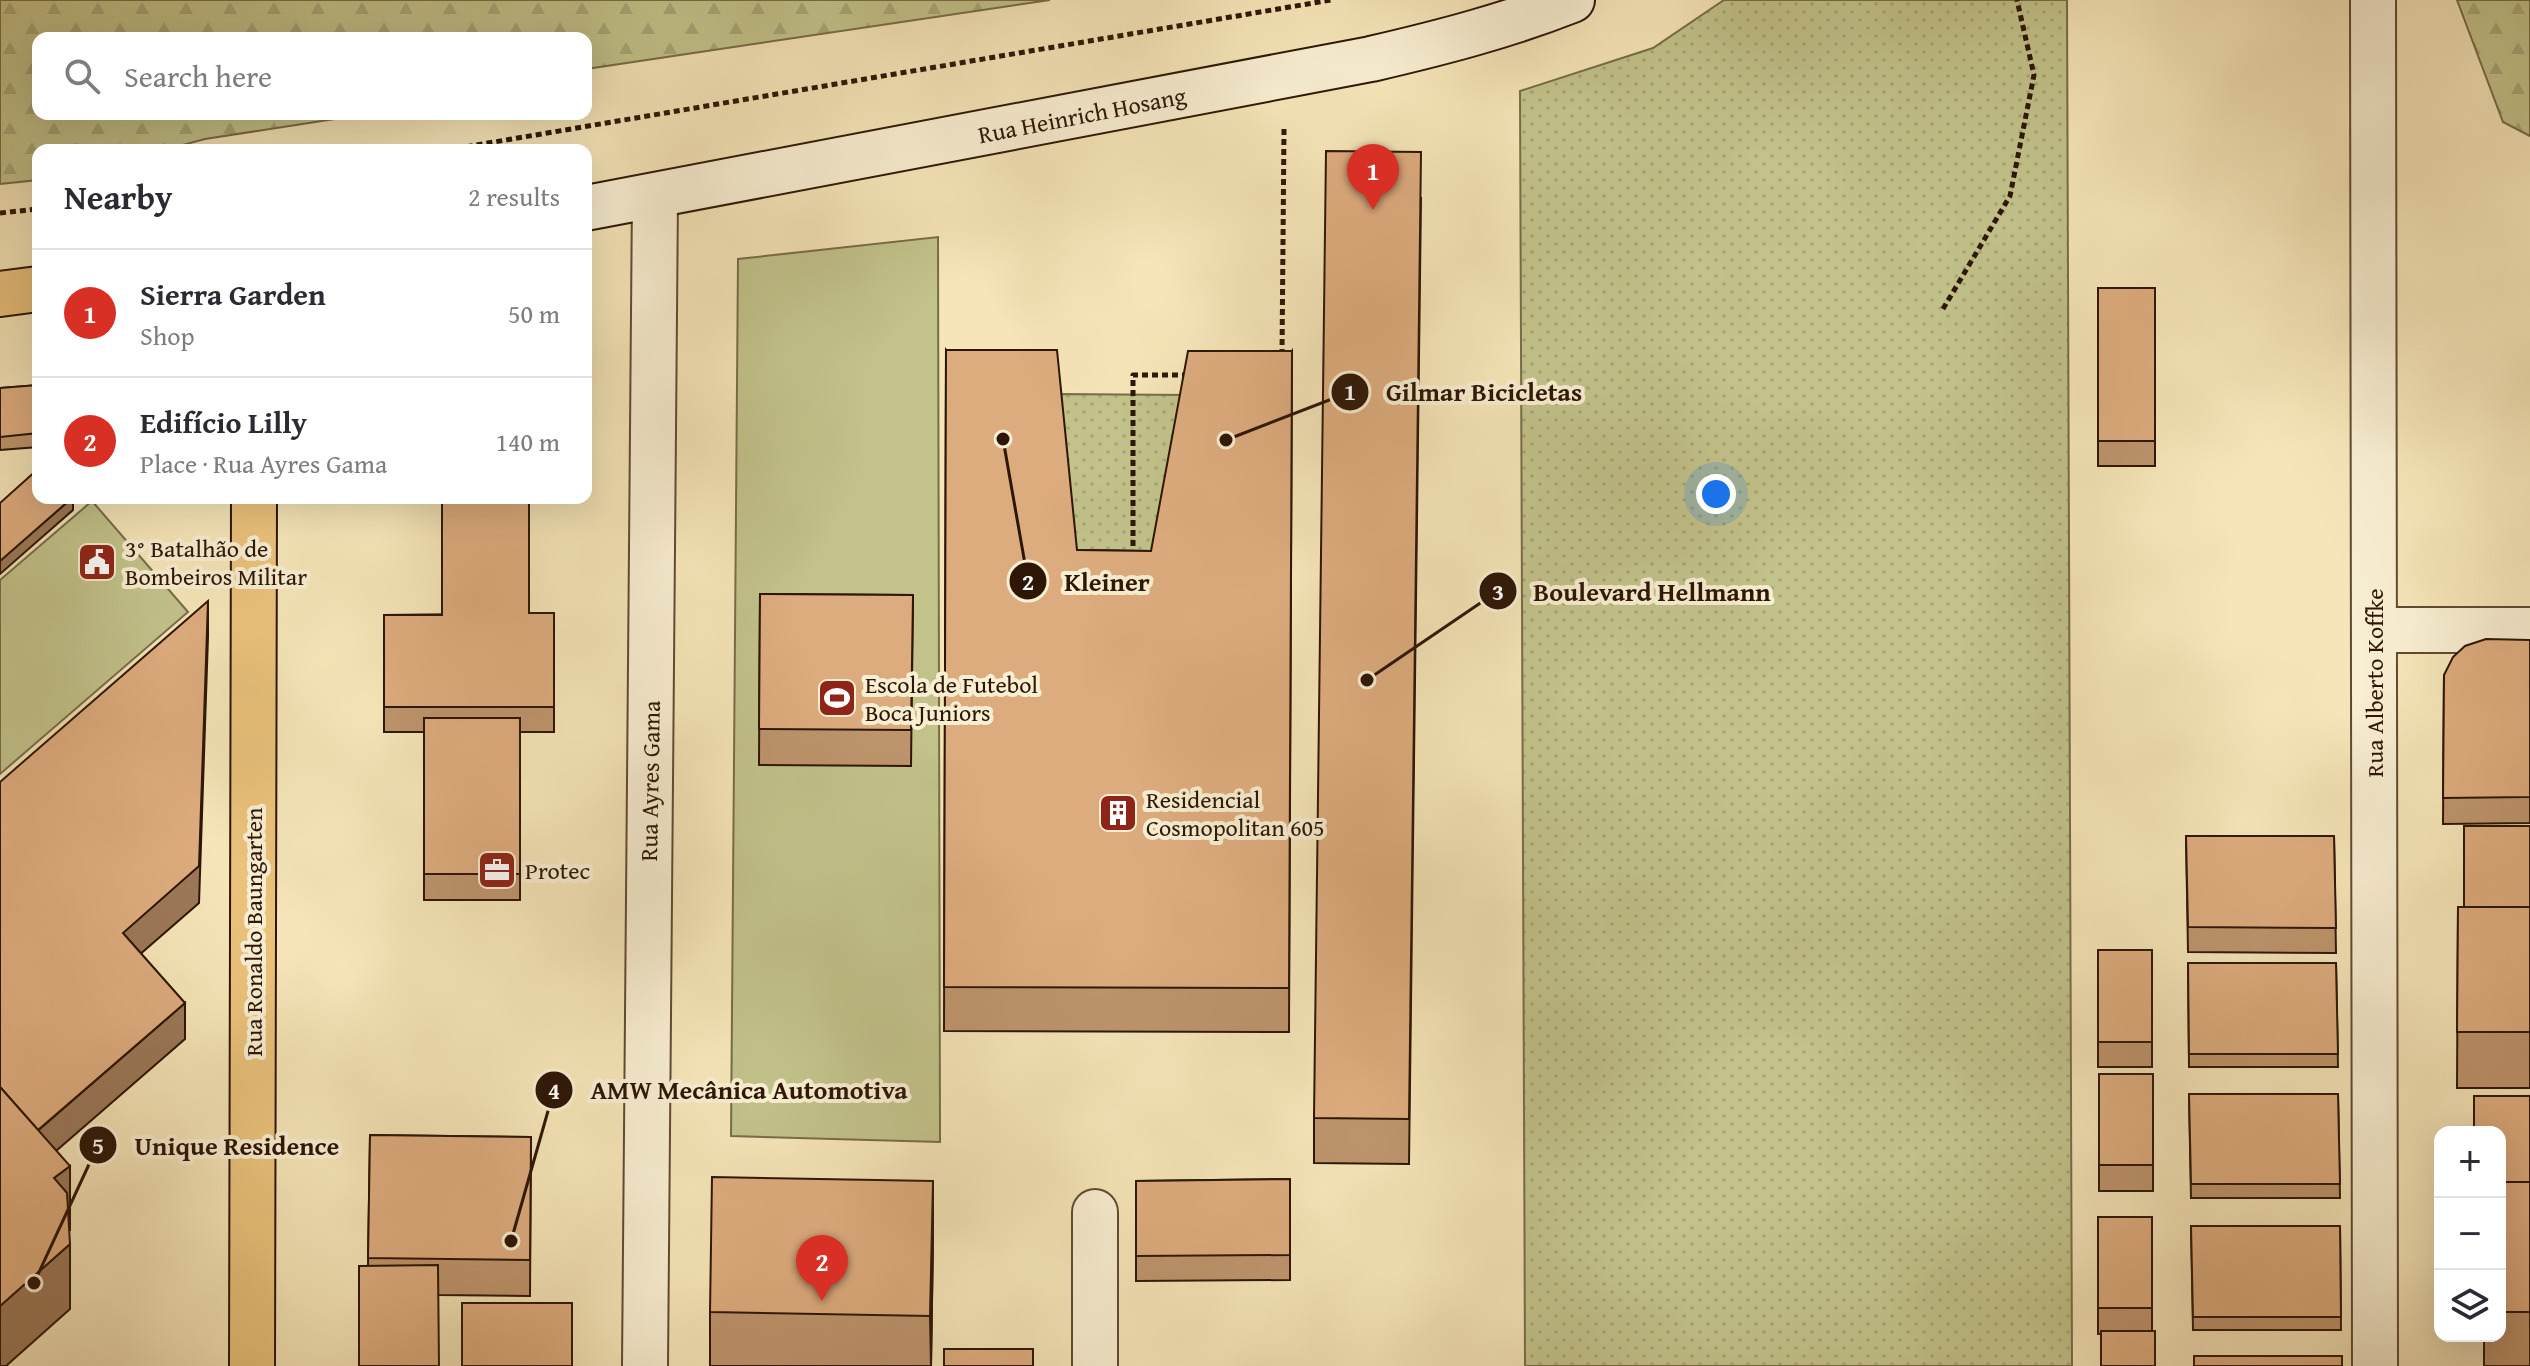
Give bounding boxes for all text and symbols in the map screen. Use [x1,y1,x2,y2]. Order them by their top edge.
search box [32,32,592,120]
icon: search [60,54,104,98]
text: Search here [124,54,272,98]
street label: Rua Heinrich Hosang [975,78,1189,152]
pin: 1 [1347,144,1399,210]
text: Nearby [64,172,173,221]
text: 2 results [468,177,560,216]
text: Sierra Garden [140,272,326,316]
text: 1 [83,294,97,333]
text: 50 m [508,294,560,333]
text: Shop [140,316,195,355]
callout: Gilmar Bicicletas [1330,367,1598,417]
text: Gilmar Bicicletas [1386,372,1582,411]
text: 1 [1344,374,1356,409]
text: Edifício Lilly [140,400,307,444]
text: 2 [83,422,97,461]
text: 140 m [495,422,560,461]
text: Place · Rua Ayres Gama [140,444,387,483]
your location [1696,474,1736,514]
place label: 3° Batalhão de Bombeiros Militar [125,531,307,594]
public building icon: 3° Batalhão de Bombeiros Militar [76,541,118,583]
callout: Kleiner [1008,556,1166,606]
text: Kleiner [1064,562,1150,601]
text: 2 [1022,564,1034,599]
callout: Boulevard Hellmann [1478,566,1787,616]
text: Boulevard Hellmann [1533,572,1771,611]
text: 3 [1492,574,1504,609]
street label: Rua Alberto Koffke [2357,588,2392,778]
place label: Escola de Futebol Boca Juniors [865,667,1038,730]
sports icon: Escola de Futebol Boca Juniors [816,677,858,719]
street label: Rua Ayres Gama [631,700,669,862]
place label: Residencial Cosmopolitan 605 [1146,782,1325,845]
building icon: Residencial Cosmopolitan 605 [1097,792,1139,834]
street label: Rua Ronaldo Baungarten [236,807,271,1057]
office icon: Protec [476,849,518,891]
place label: Protec [525,853,590,888]
callout: AMW Mecânica Automotiva [534,1065,923,1115]
text: AMW Mecânica Automotiva [590,1070,908,1109]
text: 4 [548,1073,560,1108]
callout: Unique Residence [78,1120,355,1170]
text: Unique Residence [135,1126,340,1165]
map controls [2434,1126,2506,1342]
button: + [2434,1126,2506,1198]
text: 5 [92,1128,104,1163]
button: − [2434,1198,2506,1270]
pin: 2 [796,1235,848,1301]
button: layers [2434,1270,2506,1342]

